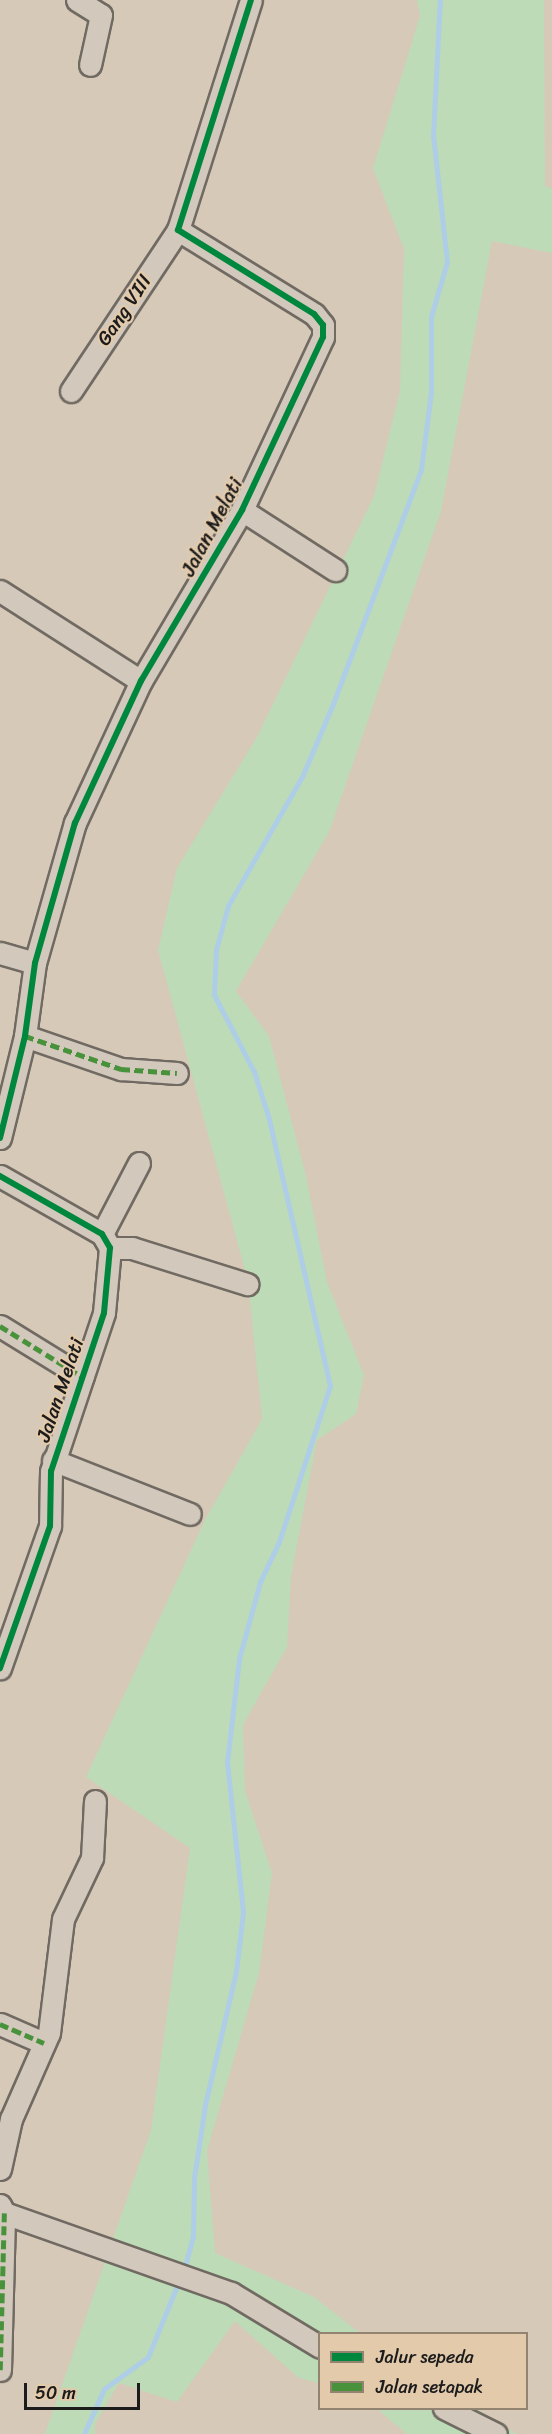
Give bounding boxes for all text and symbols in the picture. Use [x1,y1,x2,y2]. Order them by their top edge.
street label: Gang VIII [91,270,157,350]
street label: Jalan Melati [176,474,248,580]
street label: Jalan Melati [31,1335,89,1445]
legend [318,2332,528,2410]
text: Jalur sepeda [376,2341,474,2373]
scale bar [27,2371,142,2409]
text: Jalan setapak [376,2371,483,2403]
text: 50 m [35,2377,76,2409]

